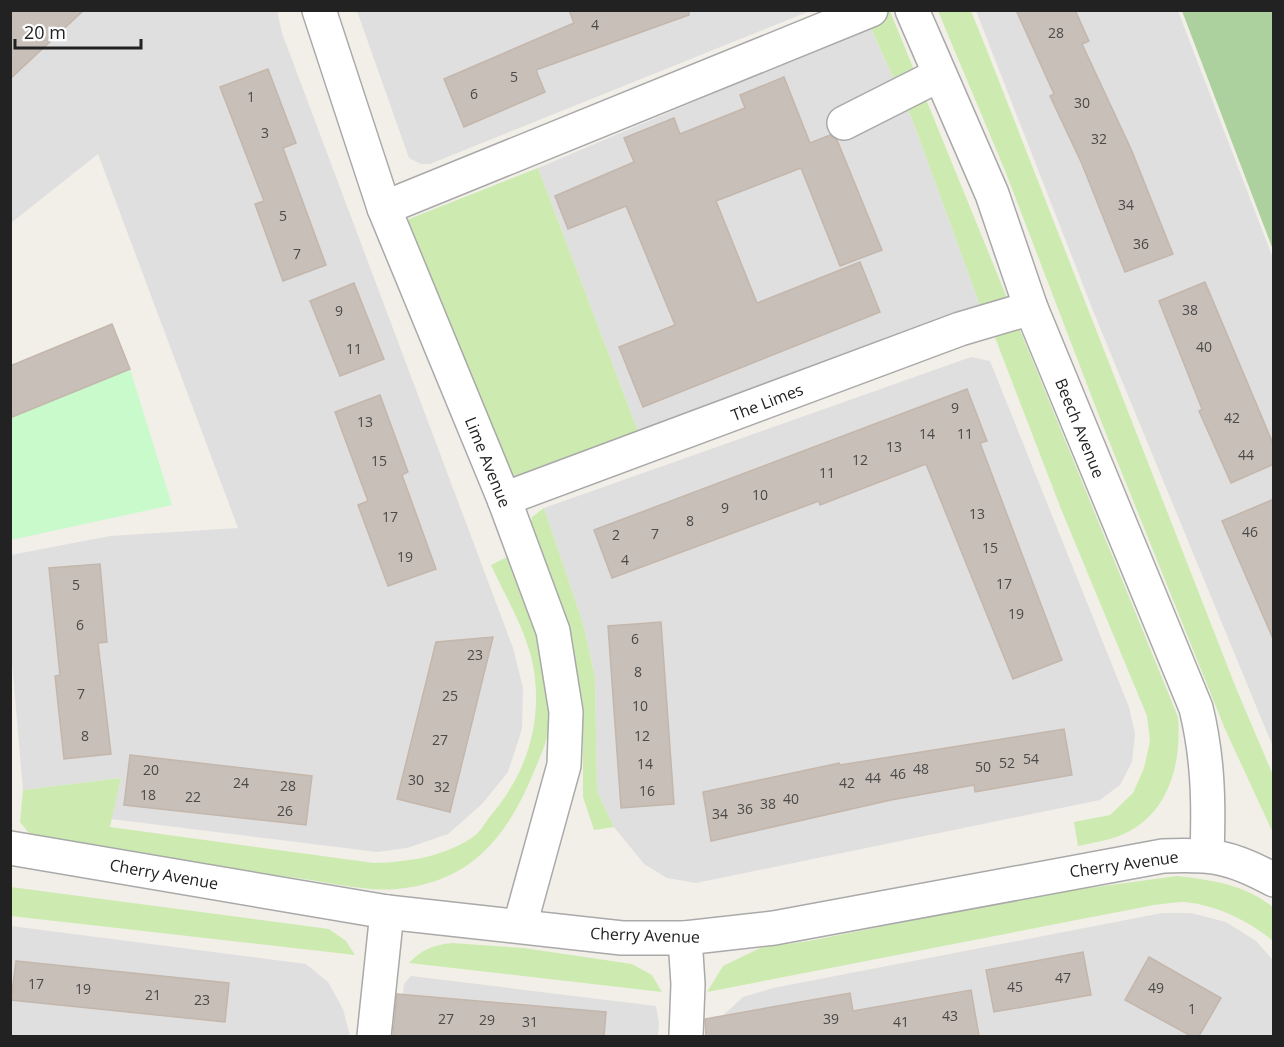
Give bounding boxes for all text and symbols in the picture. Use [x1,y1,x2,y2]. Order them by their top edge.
scale bar [15,12,141,50]
house number: 4 [591,15,599,34]
text: 20 m [24,20,66,44]
house number: 28 [1048,23,1064,42]
house number: 5 [510,67,518,86]
house number: 6 [470,84,478,103]
house number: 1 [247,87,255,106]
house number: 30 [1074,93,1090,112]
house number: 3 [261,123,269,142]
house number: 32 [1091,129,1107,148]
house number: 34 [1118,195,1134,214]
house number: 5 [279,206,287,225]
house number: 36 [1133,234,1149,253]
house number: 7 [293,244,301,263]
house number: 38 [1182,300,1198,319]
house number: 9 [335,301,343,320]
house number: 40 [1196,337,1212,356]
house number: 11 [346,339,362,358]
street label: Beech Avenue [1050,375,1110,481]
street label: The Limes [728,378,806,426]
house number: 9 [951,398,959,417]
house number: 42 [1224,408,1240,427]
house number: 13 [357,412,373,431]
street label: Lime Avenue [460,413,516,511]
house number: 14 [919,424,935,443]
house number: 11 [957,424,973,443]
house number: 13 [886,437,902,456]
house number: 44 [1238,445,1254,464]
house number: 12 [852,450,868,469]
house number: 15 [371,451,387,470]
house number: 11 [819,463,835,482]
house number: 10 [752,485,768,504]
house number: 9 [721,498,729,517]
house number: 13 [969,504,985,523]
house number: 17 [382,507,398,526]
house number: 8 [686,511,694,530]
house number: 46 [1242,522,1258,541]
house number: 7 [651,524,659,543]
house number: 2 [612,525,620,544]
house number: 15 [982,538,998,557]
house number: 19 [397,547,413,566]
house number: 4 [621,550,629,569]
house number: 17 [996,574,1012,593]
house number: 5 [72,575,80,594]
house number: 19 [1008,604,1024,623]
house number: 6 [76,615,84,634]
house number: 6 [631,629,639,648]
house number: 23 [467,645,483,664]
house number: 8 [634,662,642,681]
house number: 7 [77,684,85,703]
house number: 25 [442,686,458,705]
house number: 10 [632,696,648,715]
house number: 8 [81,726,89,745]
house number: 12 [634,726,650,745]
house number: 27 [432,730,448,749]
house number: 54 [1023,749,1039,768]
house number: 52 [999,753,1015,772]
house number: 14 [637,754,653,773]
house number: 50 [975,757,991,776]
house number: 48 [913,759,929,778]
house number: 20 [143,760,159,779]
house number: 46 [890,764,906,783]
house number: 44 [865,768,881,787]
house number: 30 [408,770,424,789]
house number: 24 [233,773,249,792]
house number: 42 [839,773,855,792]
house number: 28 [280,776,296,795]
house number: 32 [434,777,450,796]
house number: 16 [639,781,655,800]
house number: 18 [140,785,156,804]
house number: 22 [185,787,201,806]
house number: 40 [783,789,799,808]
house number: 38 [760,794,776,813]
house number: 36 [737,799,753,818]
house number: 26 [277,801,293,820]
house number: 34 [712,804,728,823]
street label: Cherry Avenue [1068,845,1180,883]
street label: Cherry Avenue [108,854,220,894]
street label: Cherry Avenue [590,922,700,948]
house number: 47 [1055,968,1071,987]
house number: 17 [28,974,44,993]
house number: 45 [1007,977,1023,996]
house number: 49 [1148,978,1164,997]
house number: 19 [75,979,91,998]
house number: 21 [145,985,161,1004]
house number: 23 [194,990,210,1009]
house number: 1 [1188,999,1196,1018]
house number: 43 [942,1006,958,1025]
house number: 27 [438,1009,454,1028]
house number: 39 [823,1009,839,1028]
house number: 29 [479,1010,495,1029]
house number: 31 [522,1012,538,1031]
house number: 41 [893,1012,909,1031]

